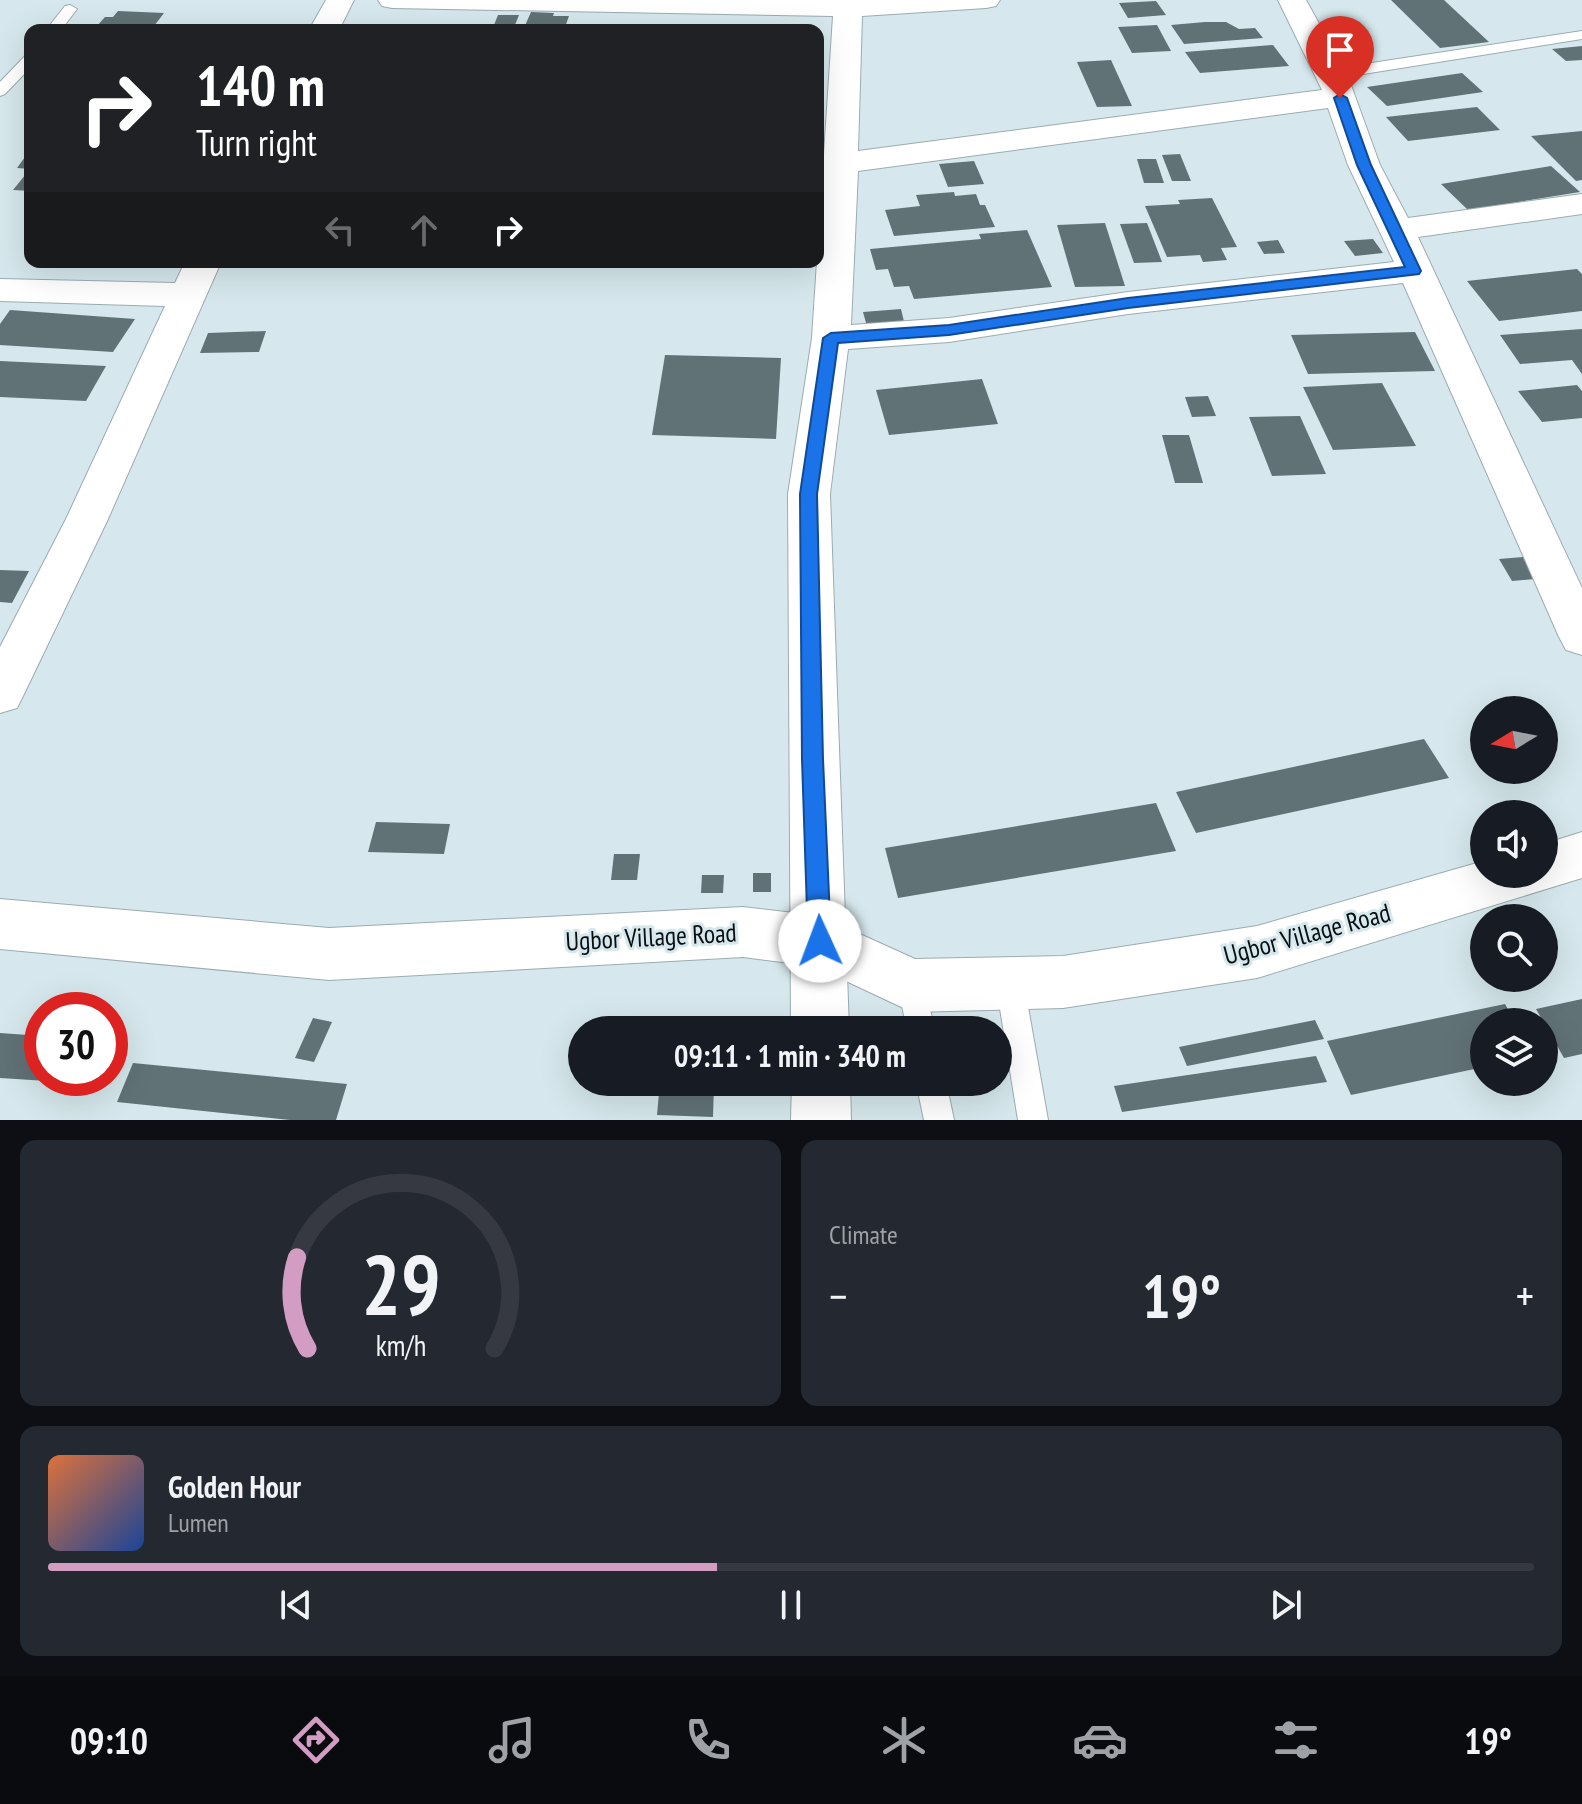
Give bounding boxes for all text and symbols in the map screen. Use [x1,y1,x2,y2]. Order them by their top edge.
pin [1306,16,1374,98]
icon: arrive [1318,28,1362,72]
text: 140 m [196,49,325,121]
icon: right [64,56,168,160]
text: Turn right [196,119,317,166]
icon: left [318,208,362,252]
icon: ahead [402,208,446,252]
icon: right [486,208,530,252]
north arrow [1470,696,1558,784]
map controls [1470,696,1558,1096]
button: sound [1470,800,1558,888]
street label: Ugbor Village Road [1220,895,1394,972]
position arrow [778,899,862,983]
button: search [1470,904,1558,992]
street label: Ugbor Village Road [565,916,737,957]
speed limit sign: 30 [24,992,128,1096]
button: layers [1470,1008,1558,1096]
text: 09:11 · 1 min · 340 m [674,1036,906,1075]
text: Climate [829,1218,898,1251]
text: 29 [361,1230,440,1338]
text: 19° [1142,1257,1221,1335]
text: − [829,1267,847,1324]
text: + [1516,1267,1534,1324]
text: km/h [375,1327,426,1364]
text: Golden Hour [168,1467,301,1506]
text: Lumen [168,1506,229,1539]
icon: previous [274,1583,318,1627]
icon: pause [769,1583,813,1627]
icon: next [1264,1583,1308,1627]
icon: directions [288,1712,344,1768]
icon: music [484,1712,540,1768]
icon: phone [680,1712,736,1768]
icon: climate [876,1712,932,1768]
icon: car [1072,1712,1128,1768]
icon: filters [1268,1712,1324,1768]
text: 09:10 [70,1717,148,1764]
text: 19° [1464,1717,1512,1764]

